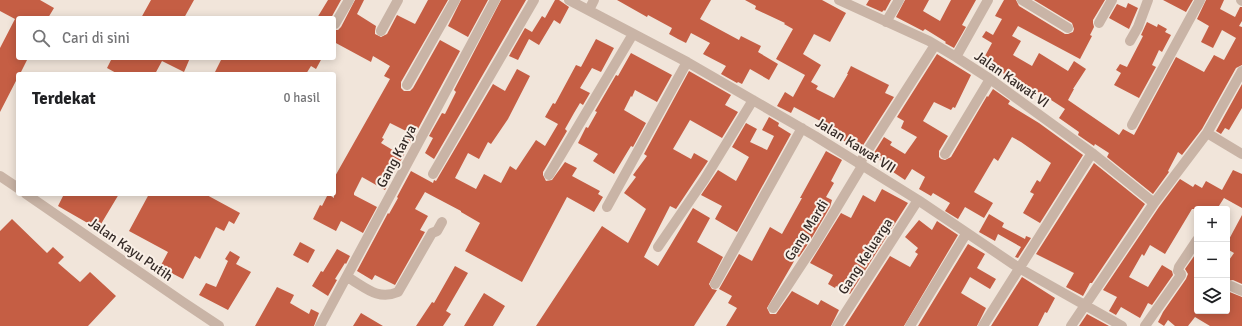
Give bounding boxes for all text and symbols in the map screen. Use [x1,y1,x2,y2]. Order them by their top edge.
search box [16,16,336,60]
icon: search [30,27,52,49]
text: Cari di sini [62,29,130,47]
street label: Jalan Kawat VI [971,47,1052,111]
text: Terdekat [32,88,96,109]
text: 0 hasil [283,90,320,106]
street label: Jalan Kawat VII [812,114,899,177]
street label: Gang Karya [373,122,420,191]
street label: Gang Mardi [781,197,832,264]
map controls [1194,206,1230,314]
button: + [1194,206,1230,242]
street label: Jalan Kayu Putih [85,214,176,285]
street label: Gang Keluarga [834,215,896,298]
button: − [1194,242,1230,278]
button: layers [1194,278,1230,314]

